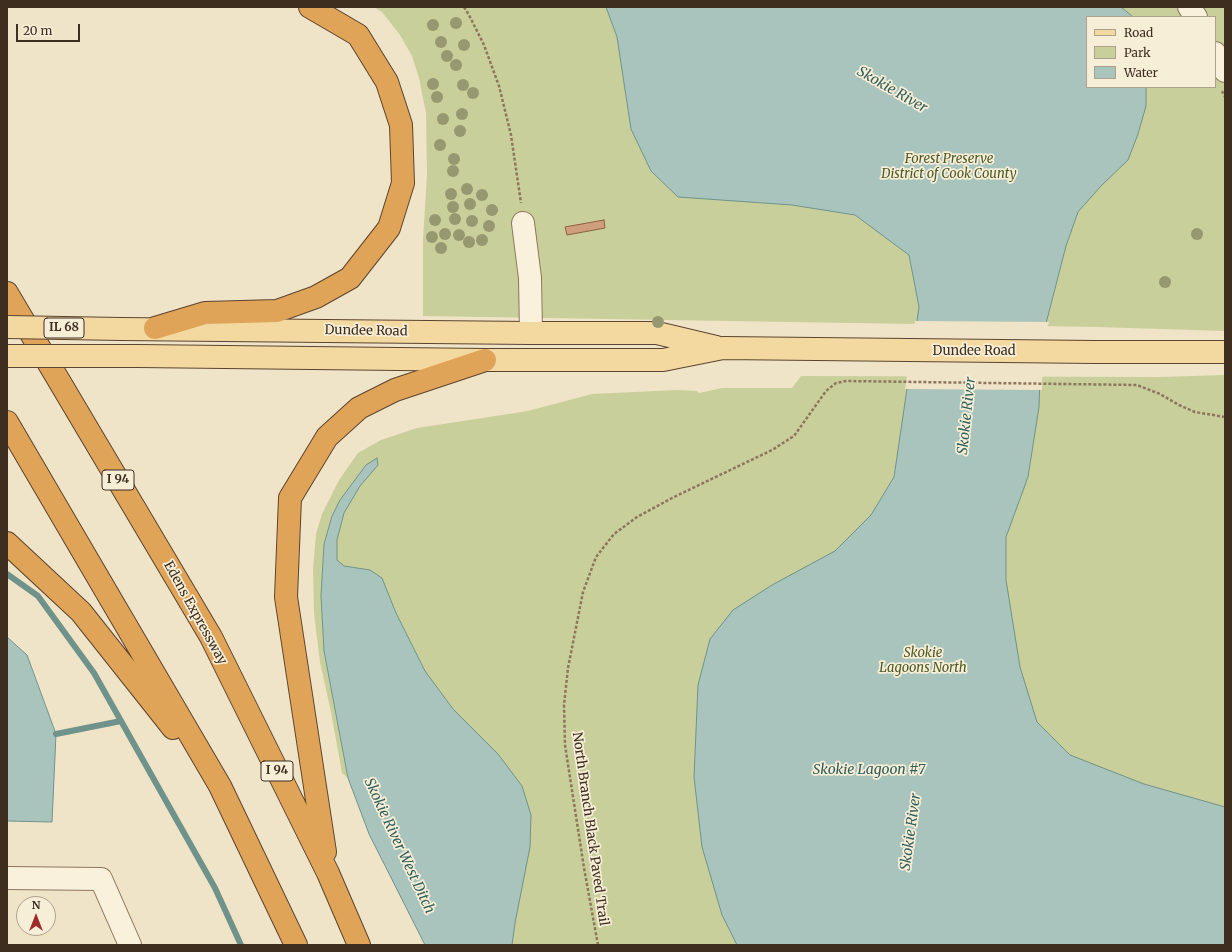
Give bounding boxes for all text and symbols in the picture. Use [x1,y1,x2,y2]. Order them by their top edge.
scale bar [18,16,82,42]
legend [1086,16,1216,88]
text: 20 m [23,23,52,38]
text: Road [1124,25,1153,40]
text: Park [1124,45,1151,60]
water label: Skokie River [854,63,930,117]
text: Water [1124,65,1158,80]
park label: Forest Preserve District of Cook County [881,151,1017,182]
road number: IL 68 [44,318,84,338]
street label: Dundee Road [324,322,408,340]
street label: Dundee Road [932,343,1016,359]
water label: Skokie River [955,376,979,456]
road number: I 94 [102,470,134,490]
street label: Edens Expressway [160,559,230,667]
park label: Skokie Lagoons North [879,645,967,676]
street label: North Branch Black Paved Trail [569,731,611,927]
road number: I 94 [261,761,293,781]
water label: Skokie Lagoon #7 [813,762,925,778]
water label: Skokie River West Ditch [360,776,438,916]
water label: Skokie River [897,792,925,872]
north arrow [16,896,56,936]
text: N [32,898,40,912]

